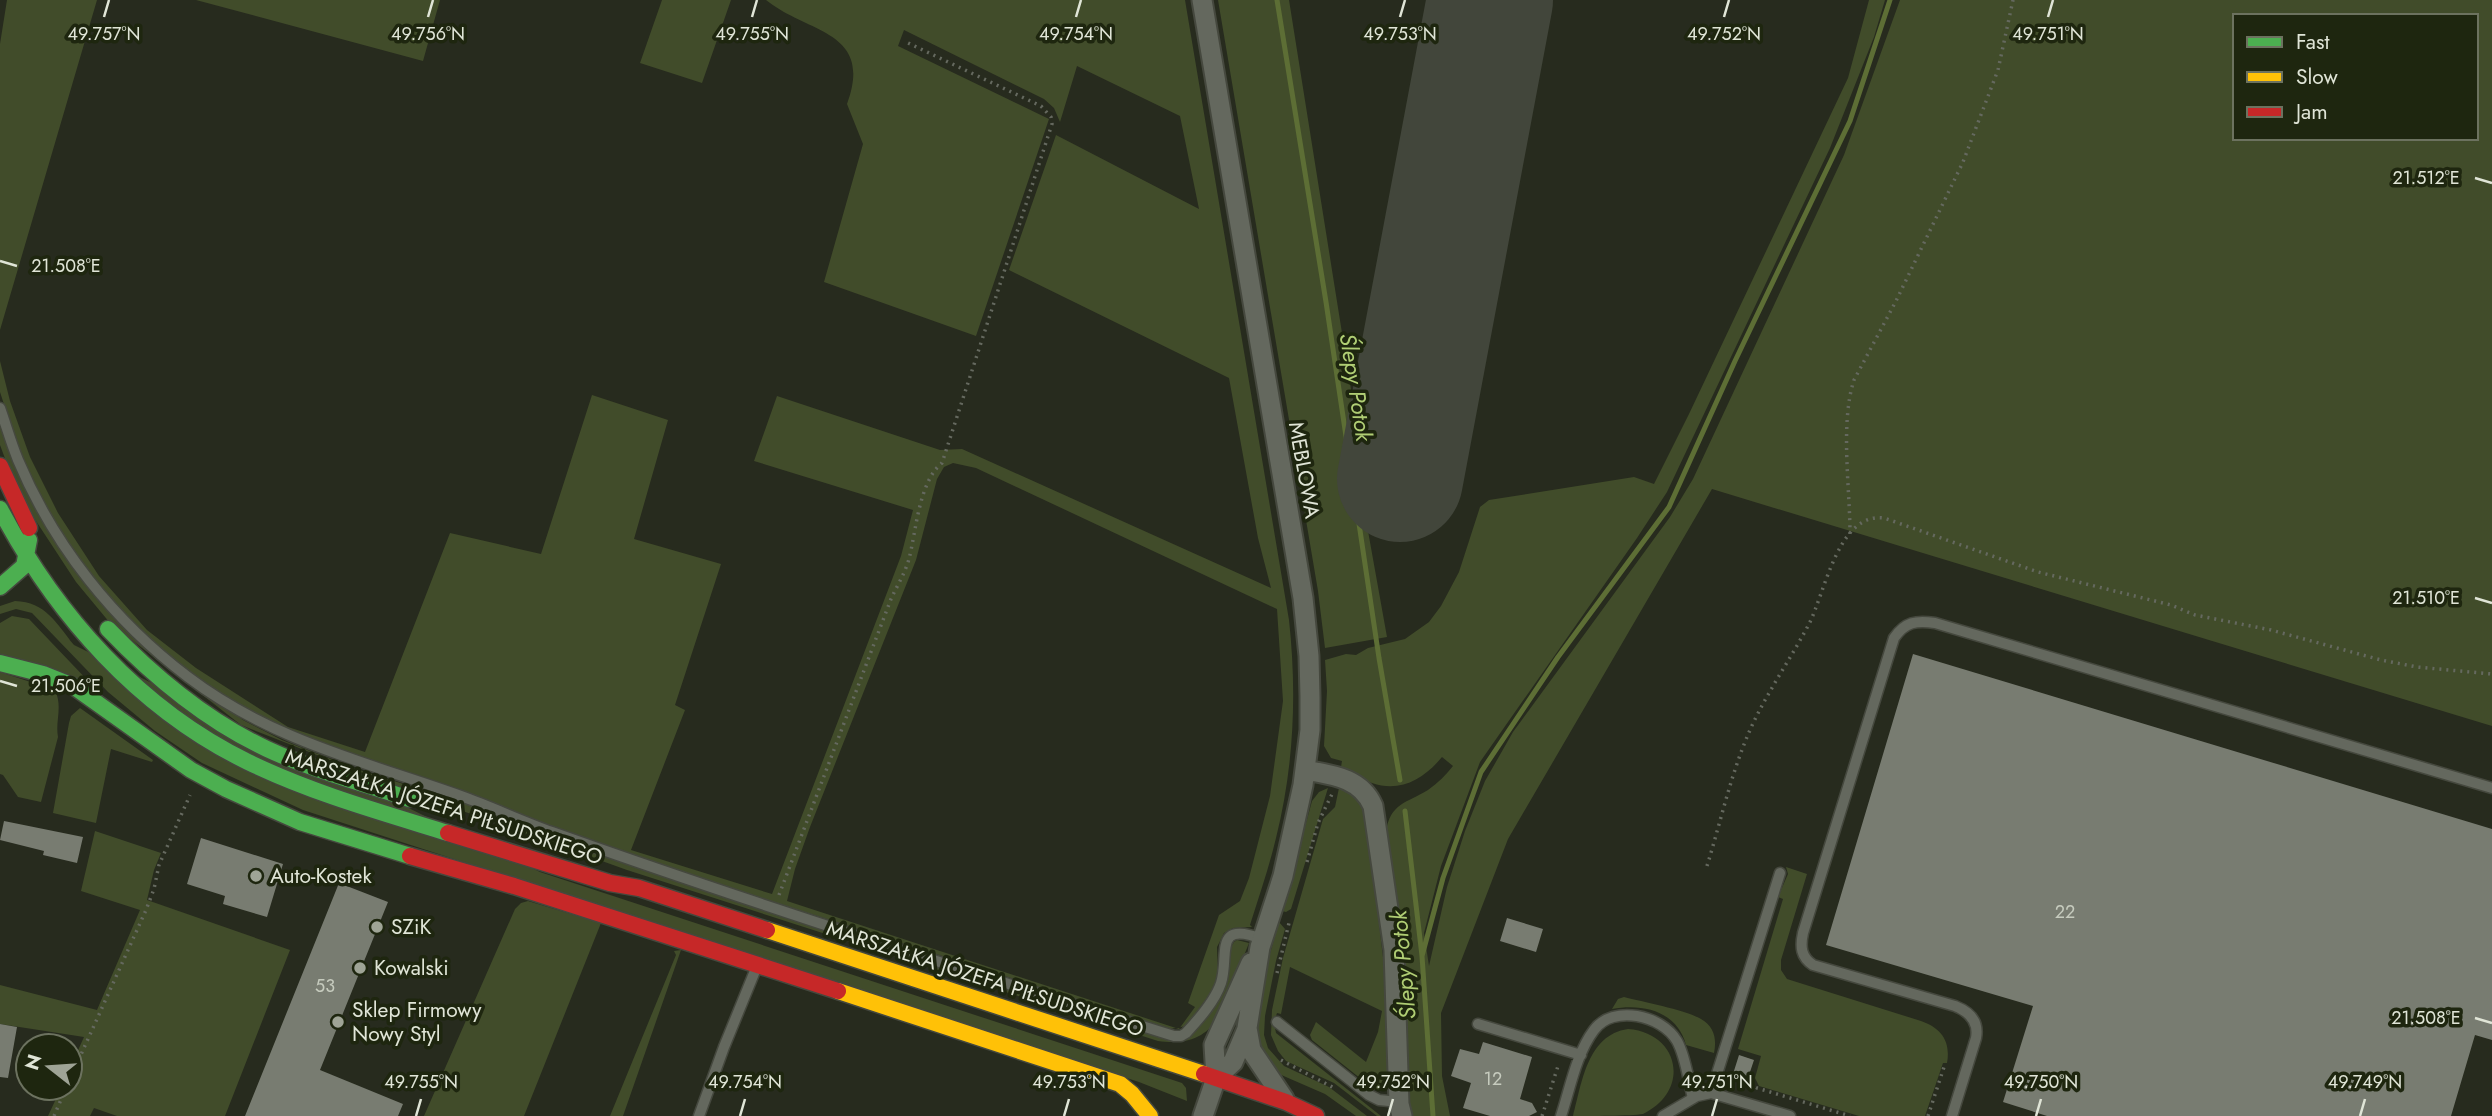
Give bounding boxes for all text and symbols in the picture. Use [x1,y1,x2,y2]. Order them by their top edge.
legend [2233,14,2478,140]
text: 49.757°N [67,21,141,47]
text: 49.756°N [391,21,465,47]
text: 49.755°N [715,21,789,47]
text: 49.754°N [1039,21,1113,47]
text: 49.753°N [1363,21,1437,47]
text: 49.752°N [1687,21,1761,47]
text: 49.751°N [2012,21,2084,47]
text: Fast [2296,27,2329,57]
text: Slow [2296,62,2338,92]
text: Jam [2293,97,2328,127]
text: 21.512°E [2392,165,2460,191]
text: 21.508°E [31,253,101,279]
water label: Ślepy Potok [1331,330,1382,445]
street label: MEBLOWA [1281,419,1327,521]
text: 21.510°E [2392,585,2460,611]
text: 21.506°E [31,673,101,699]
street label: MARSZAŁKA JÓZEFA PIŁSUDSKIEGO [281,741,607,873]
place label: Auto-Kostek [270,861,372,891]
marker: Auto-Kostek [248,868,264,884]
house number: 22 [2055,899,2075,925]
water label: Ślepy Potok [1381,908,1425,1021]
place label: SZiK [391,912,431,942]
street label: MARSZAŁKA JÓZEFA PIŁSUDSKIEGO [822,913,1148,1045]
marker: SZiK [369,919,385,935]
place label: Kowalski [374,953,449,983]
marker: Kowalski [352,960,368,976]
house number: 53 [315,973,335,999]
place label: Sklep Firmowy Nowy Styl [352,995,482,1049]
text: 21.508°E [2391,1005,2461,1031]
marker: Sklep Firmowy Nowy Styl [330,1014,346,1030]
north arrow [14,1032,84,1102]
text: N [18,1051,48,1073]
house number: 12 [1484,1066,1502,1092]
text: 49.755°N [384,1069,458,1095]
text: 49.754°N [708,1069,782,1095]
text: 49.753°N [1032,1069,1106,1095]
text: 49.752°N [1356,1069,1430,1095]
text: 49.751°N [1681,1069,1753,1095]
text: 49.750°N [2004,1069,2078,1095]
text: 49.749°N [2328,1069,2402,1095]

